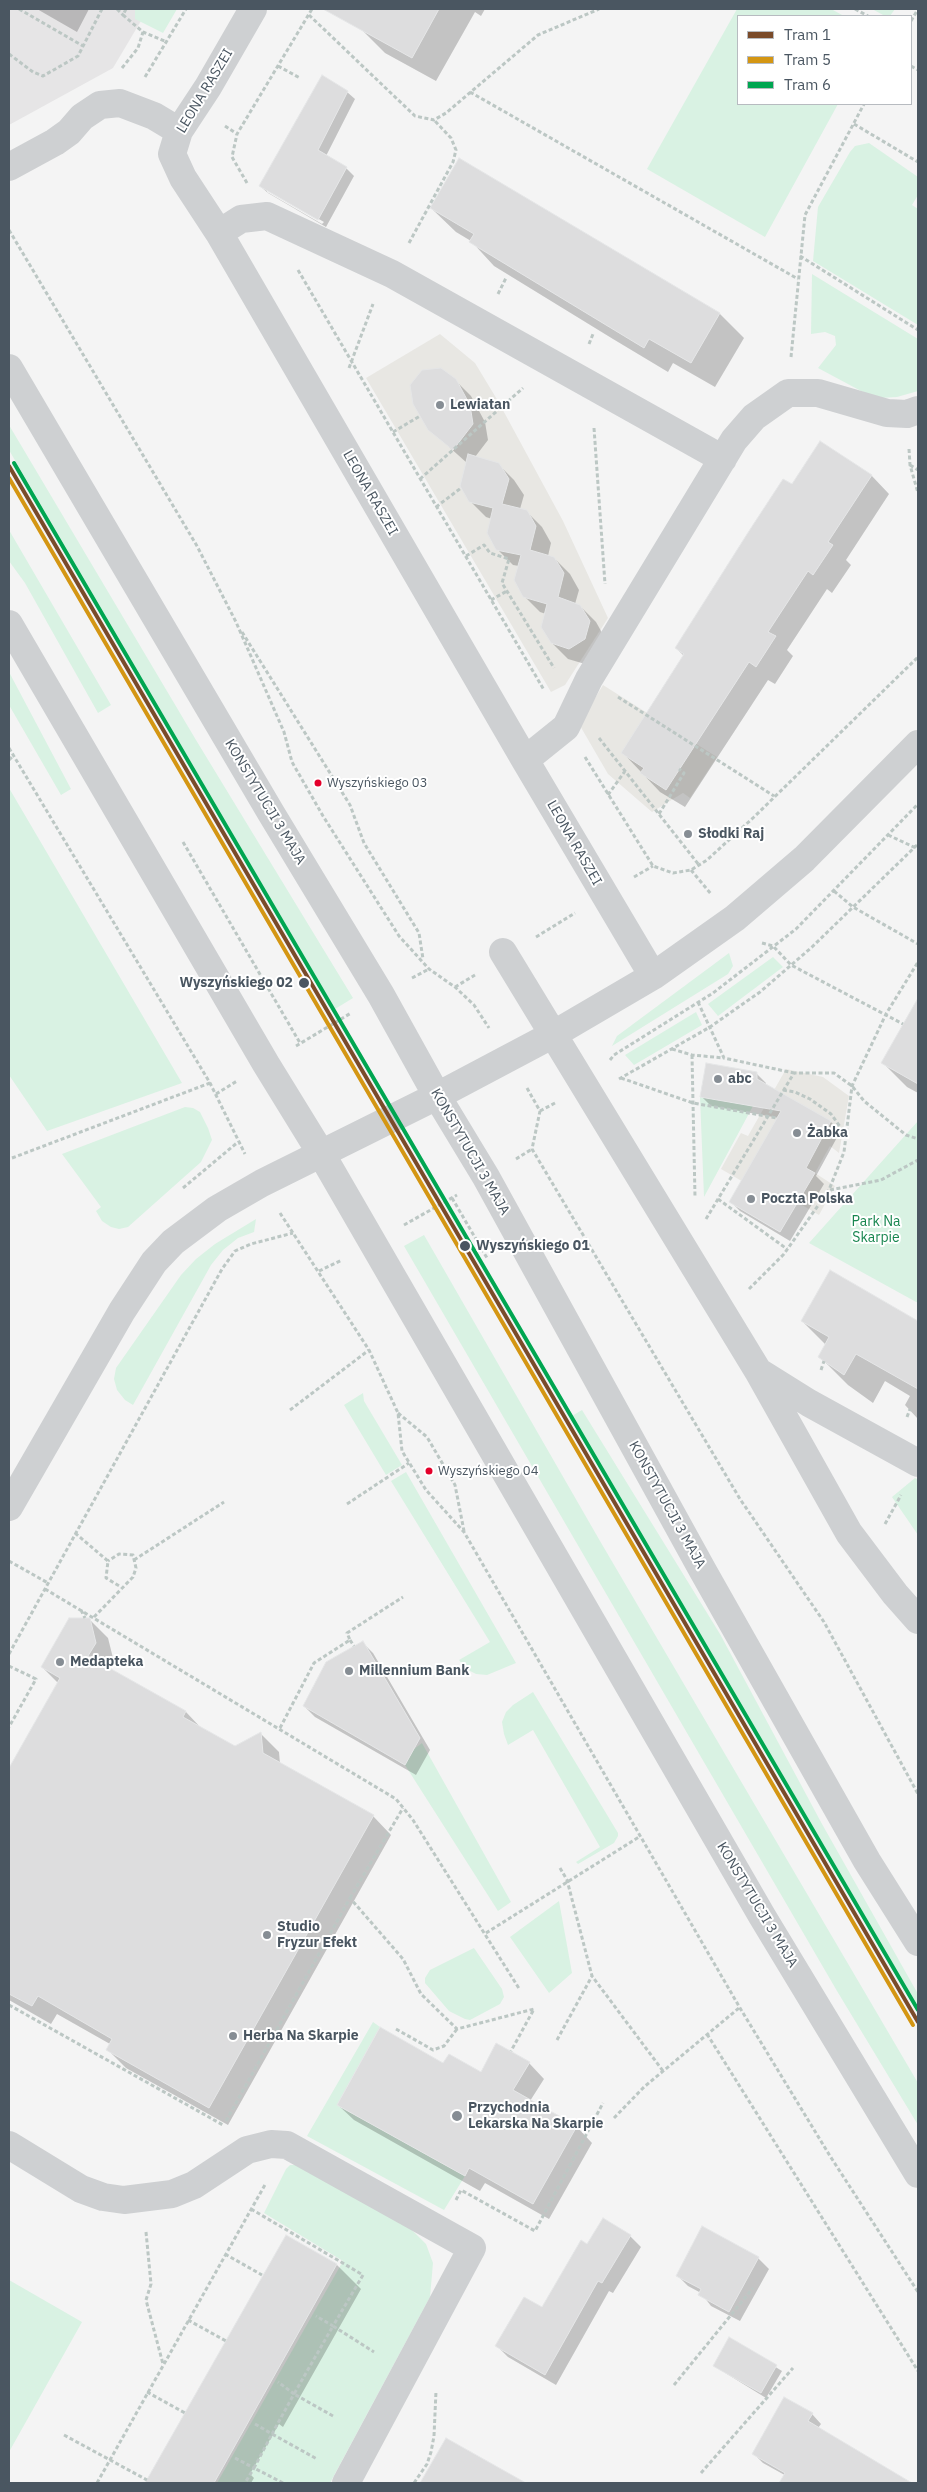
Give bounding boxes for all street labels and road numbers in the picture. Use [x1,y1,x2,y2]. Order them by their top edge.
street label: LEONA RASZEI [173,46,237,136]
street label: LEONA RASZEI [339,448,401,538]
street label: KONSTYTUCJI 3 MAJA [221,736,309,868]
street label: LEONA RASZEI [543,798,605,888]
street label: KONSTYTUCJI 3 MAJA [427,1086,513,1218]
street label: KONSTYTUCJI 3 MAJA [625,1438,709,1572]
street label: KONSTYTUCJI 3 MAJA [713,1839,801,1971]

